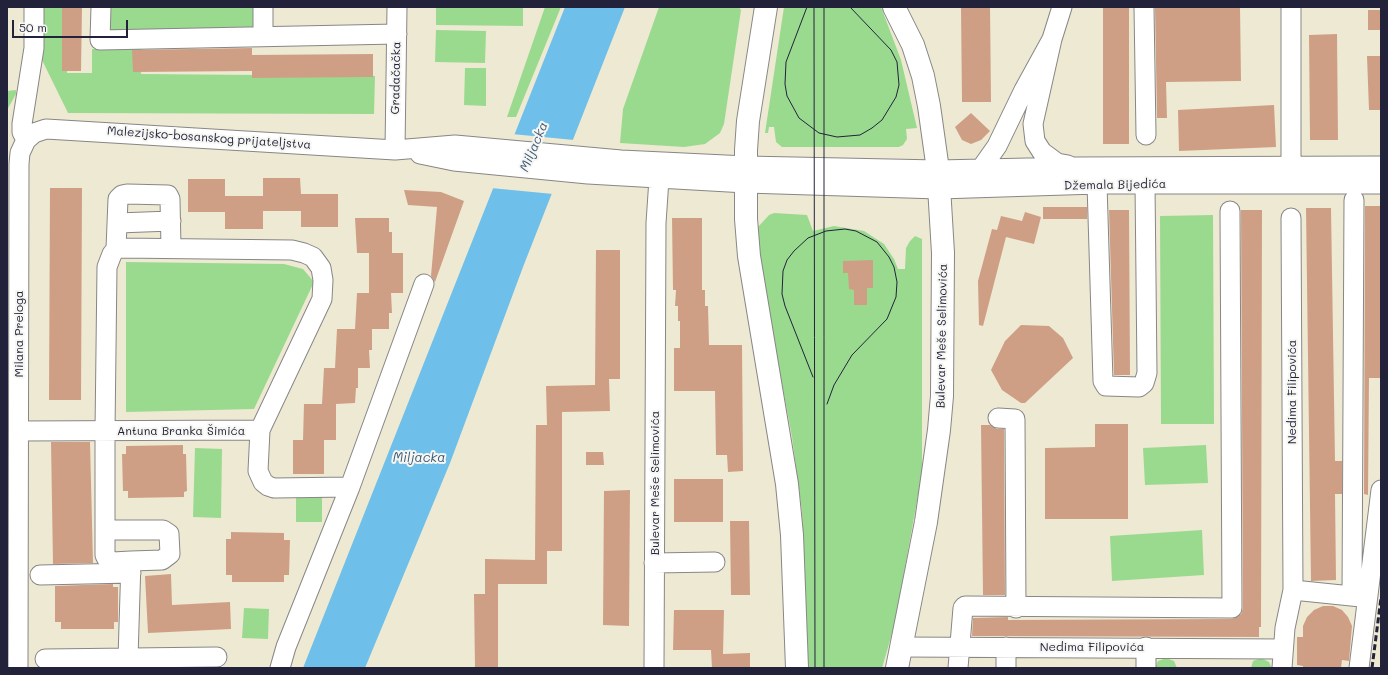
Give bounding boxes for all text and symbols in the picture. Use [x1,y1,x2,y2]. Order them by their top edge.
scale bar [14,12,130,38]
text: 50 m [19,19,47,35]
street label: Gradačačka [388,41,404,115]
water label: Miljacka [517,120,551,174]
street label: Malezijsko-bosanskog prijateljstva [107,124,311,152]
street label: Džemala Bijedića [1064,177,1166,193]
street label: Bulevar Meše Selimovića [934,264,950,408]
street label: Milana Preloga [12,290,26,378]
street label: Nedima Filipovića [1285,340,1299,444]
street label: Bulevar Meše Selimovića [648,411,662,555]
street label: Antuna Branka Šimića [117,424,245,438]
water label: Miljacka [393,450,445,466]
street label: Nedima Filipovića [1040,640,1144,654]

